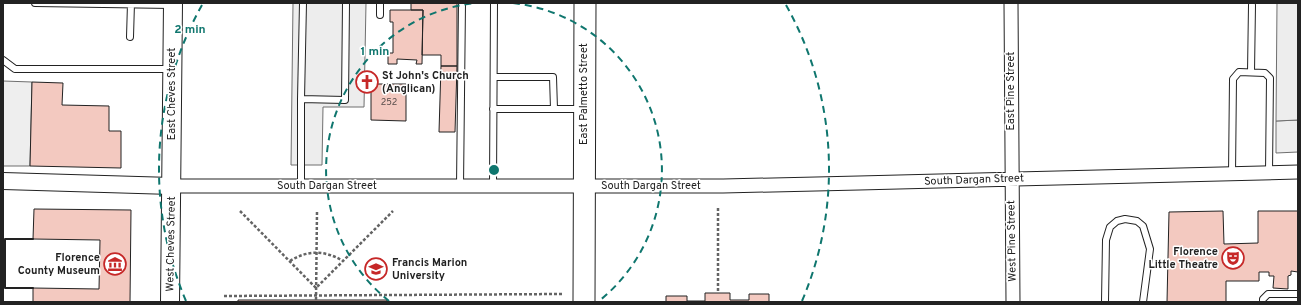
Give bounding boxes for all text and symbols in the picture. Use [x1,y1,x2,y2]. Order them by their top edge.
text: 2 min [174,22,206,38]
street label: East Palmetto Street [577,43,591,145]
text: 1 min [361,44,389,60]
street label: East Cheves Street [165,48,179,140]
street label: East Pine Street [1004,52,1018,130]
church icon: St John's Church (Anglican) [354,69,380,95]
place label: St John's Church (Anglican) [382,69,469,96]
house number: 252 [381,97,397,108]
centre of rings [487,163,501,177]
street label: South Dargan Street [924,171,1024,189]
street label: South Dargan Street [277,179,377,193]
street label: South Dargan Street [601,179,701,193]
street label: West Cheves Street [163,196,179,292]
street label: West Pine Street [1004,200,1020,282]
place label: Florence Little Theatre [1149,245,1218,272]
theatre icon: Florence Little Theatre [1220,245,1246,271]
place label: Florence County Museum [18,251,100,278]
museum icon: Florence County Museum [102,251,128,277]
school or university icon: Francis Marion University [363,256,389,282]
place label: Francis Marion University [392,256,467,283]

